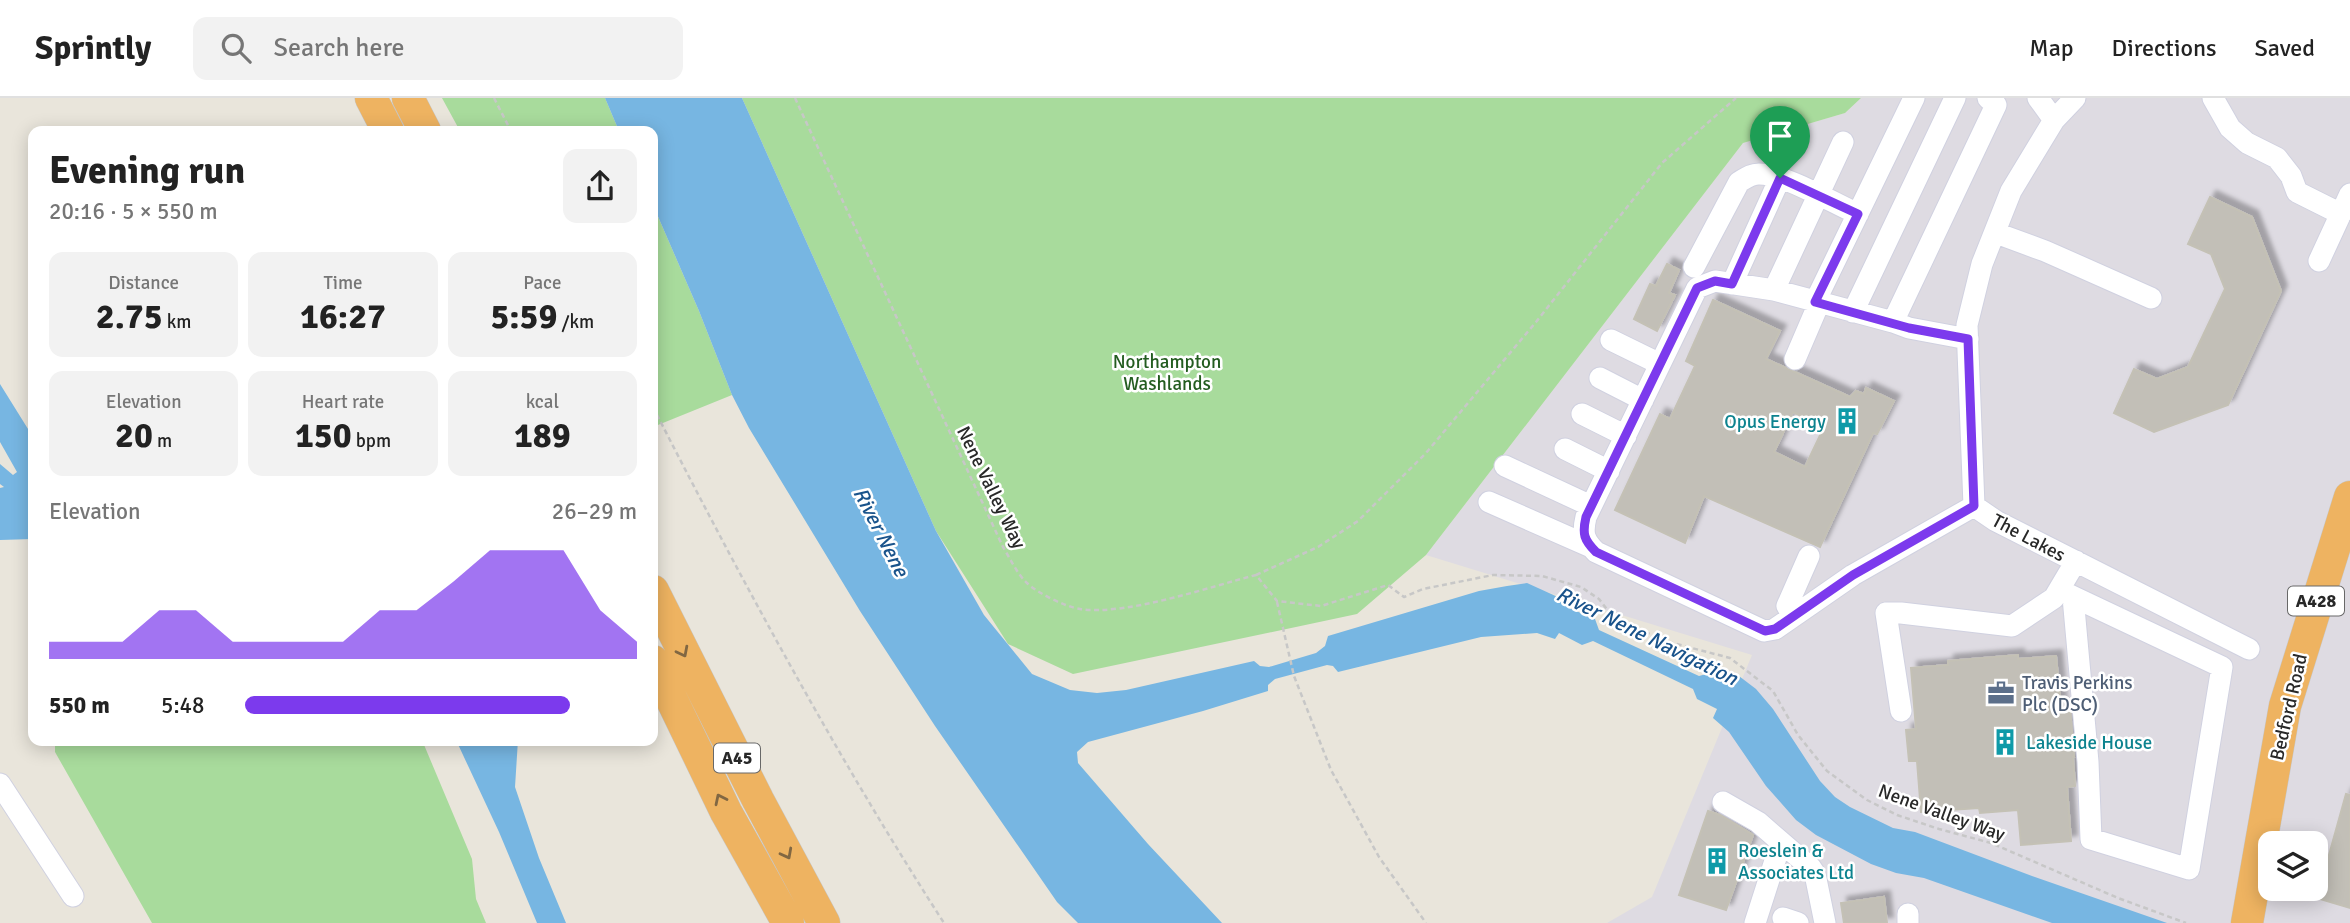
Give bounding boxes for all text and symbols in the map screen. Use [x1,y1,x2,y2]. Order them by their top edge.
search box [193,17,683,80]
text: Sprintly [35,28,151,69]
icon: search [217,29,255,67]
text: Search here [273,32,405,64]
text: Map [2029,33,2074,63]
text: Directions [2112,33,2217,63]
text: Saved [2255,33,2315,63]
pin [1750,106,1810,178]
icon: arrive [1761,117,1799,155]
text: Evening run [49,147,245,194]
button: share [563,149,637,223]
text: 20:16 · 5 × 550 m [49,197,218,226]
text: Distance [108,271,179,295]
text: Time [323,271,363,295]
text: Pace [523,271,561,295]
text: 2.75 [96,295,163,338]
text: 16:27 [300,295,386,338]
text: 5:59 [490,295,557,338]
text: km [163,310,191,334]
text: /km [557,310,594,334]
park label: Northampton Washlands [1113,350,1221,396]
text: Elevation [106,390,182,414]
text: Heart rate [302,390,384,414]
text: kcal [526,390,559,414]
building icon: Opus Energy [1832,406,1862,436]
place label: Opus Energy [1724,410,1826,434]
text: 20 [115,414,153,457]
text: 150 [295,414,352,457]
text: 189 [514,414,571,457]
street label: Nene Valley Way [951,422,1031,553]
text: m [153,429,172,453]
text: bpm [352,429,391,453]
water label: River Nene [847,483,915,582]
text: Elevation [49,497,141,526]
text: 26–29 m [552,497,637,526]
street label: The Lakes [1988,509,2069,567]
water label: River Nene Navigation [1552,581,1742,691]
road number: A428 [2288,587,2344,616]
one-way arrow [675,645,689,657]
street label: Bedford Road [2265,651,2313,763]
place label: Travis Perkins Plc (DSC) [2022,671,2133,717]
office icon: Travis Perkins Plc (DSC) [1986,678,2016,708]
text: 550 m [49,691,110,720]
text: 5:48 [161,691,204,720]
building icon: Lakeside House [1990,727,2020,757]
place label: Lakeside House [2026,731,2152,755]
road number: A45 [714,744,760,772]
street label: Nene Valley Way [1875,779,2008,847]
one-way arrow [715,794,729,806]
map controls [2258,831,2328,901]
button: layers [2258,831,2328,901]
place label: Roeslein & Associates Ltd [1738,839,1854,885]
building icon: Roeslein & Associates Ltd [1702,846,1732,876]
one-way arrow [779,847,792,859]

